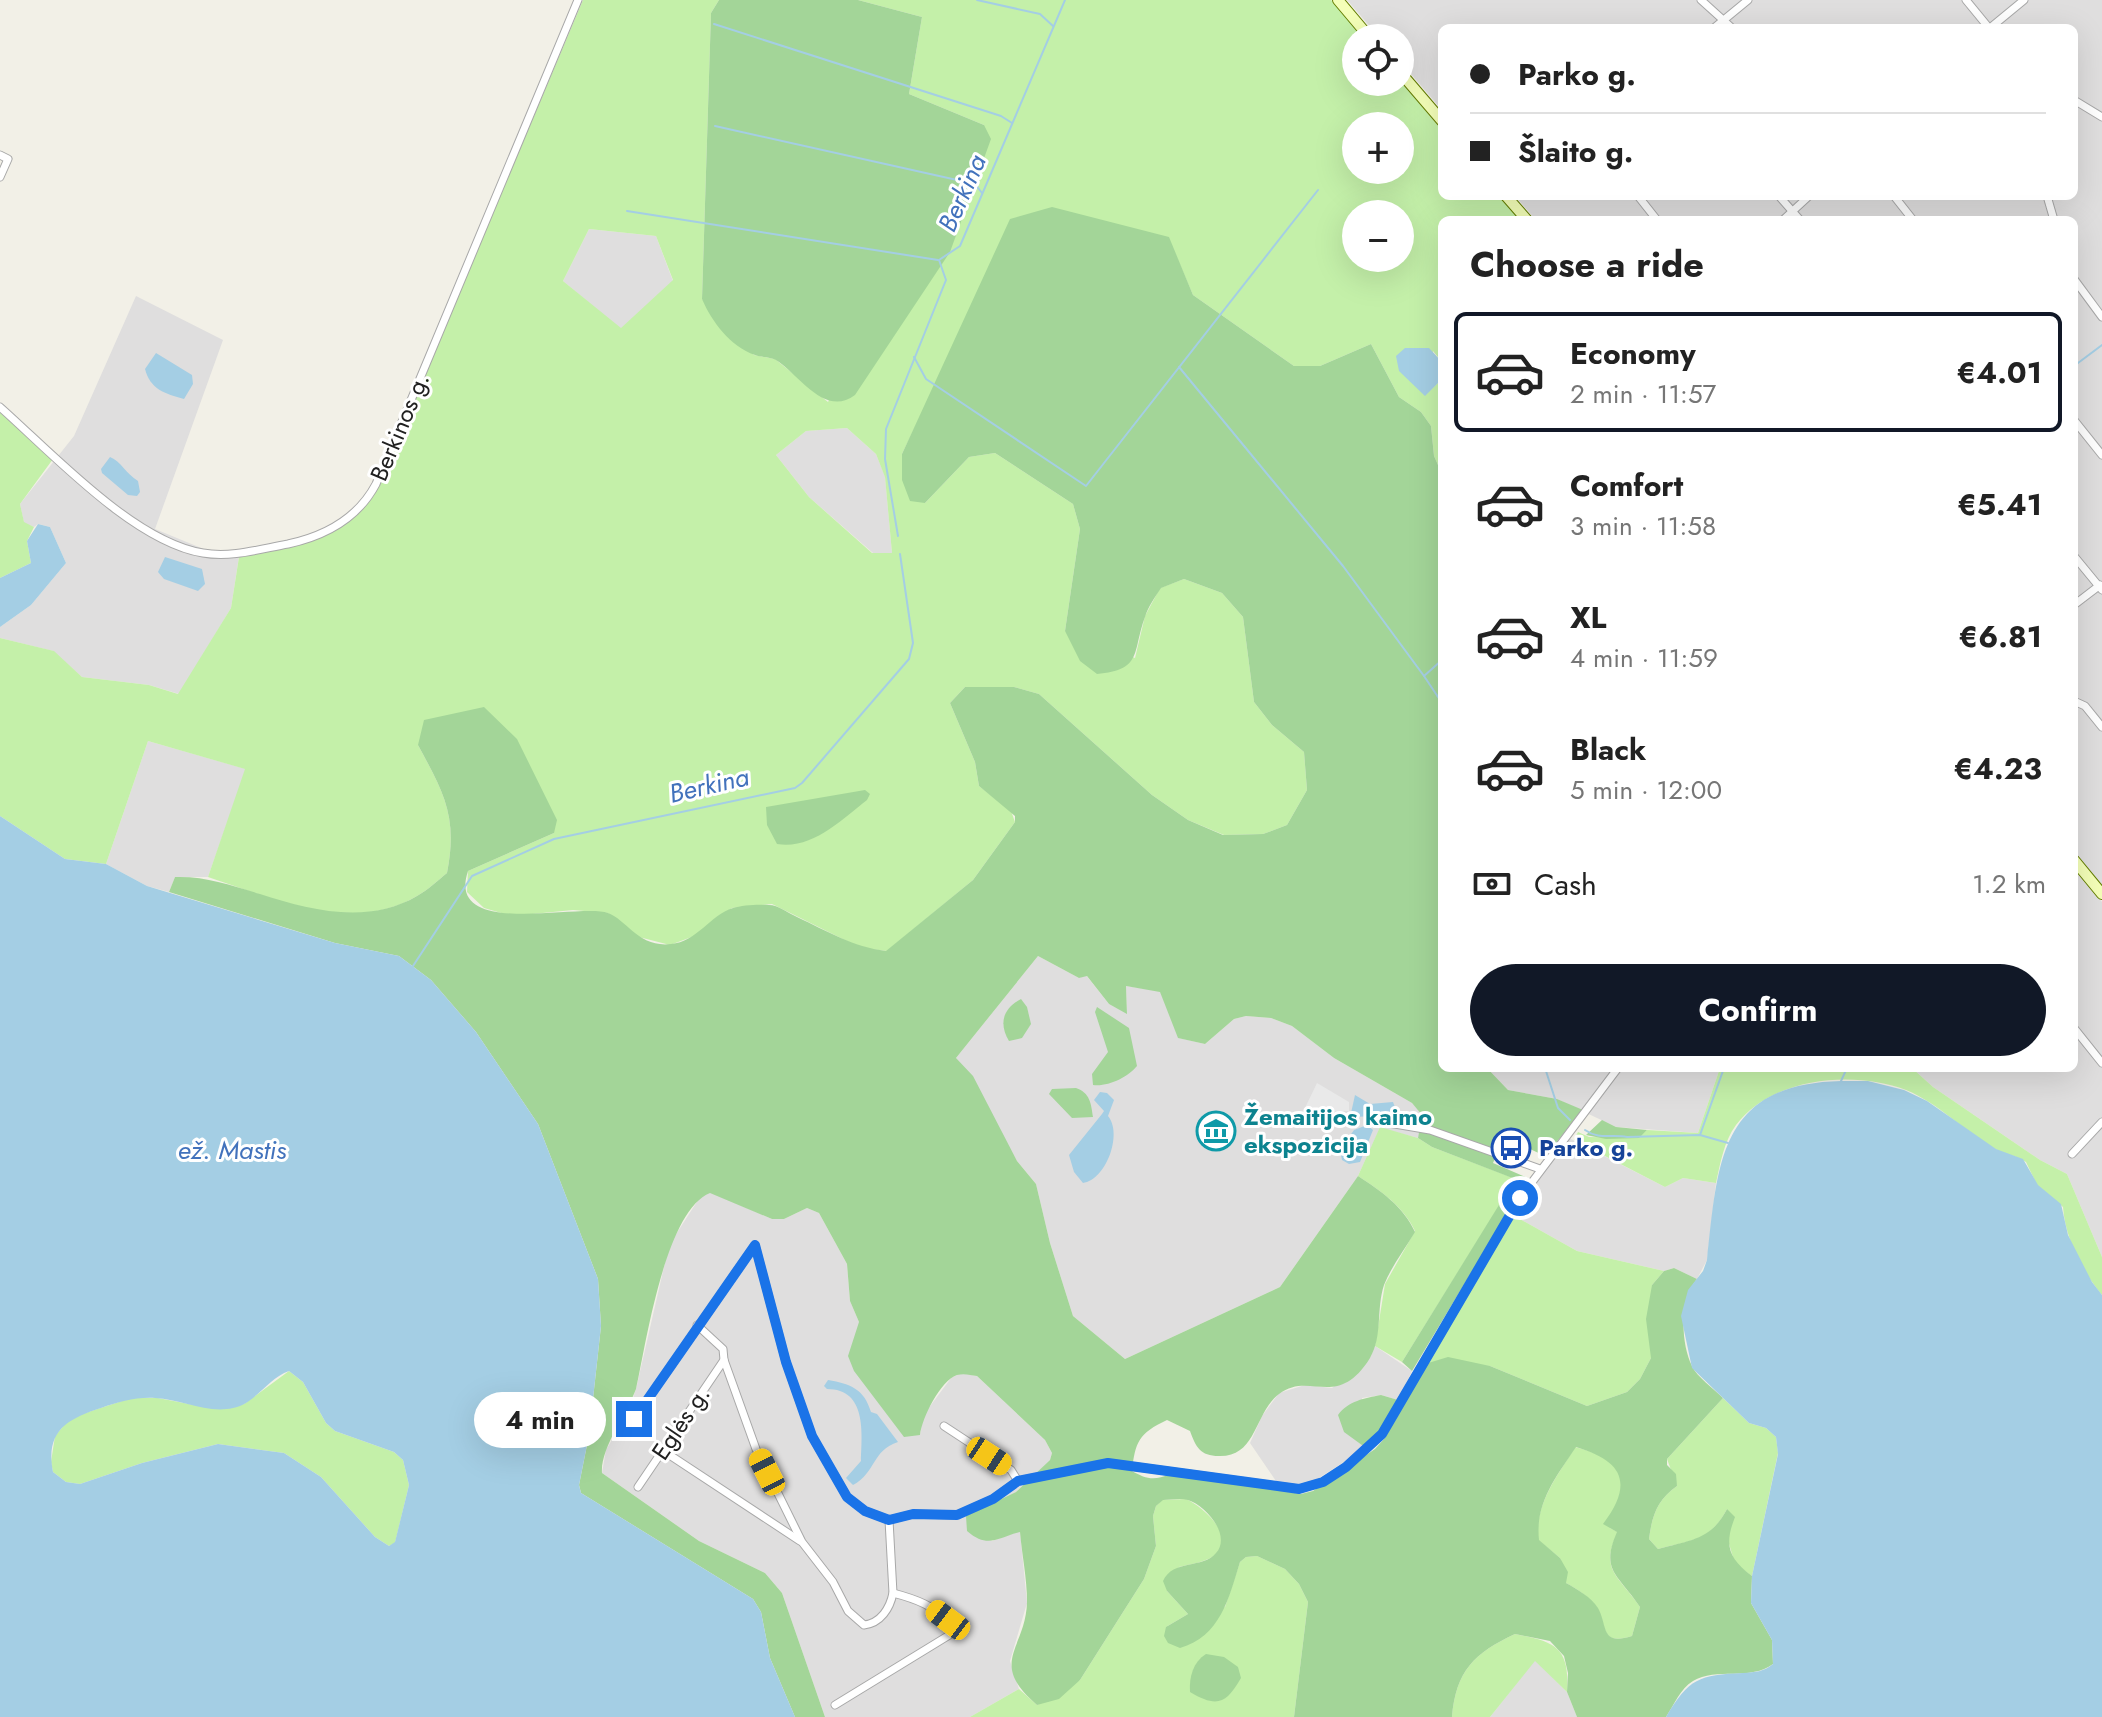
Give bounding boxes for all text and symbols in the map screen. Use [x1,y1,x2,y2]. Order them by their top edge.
map controls [1342,24,1414,272]
button: locate [1342,24,1414,96]
text: Parko g. [1518,53,1636,96]
button: + [1342,112,1414,184]
text: Šlaito g. [1518,130,1634,173]
water label: Berkina [928,148,996,238]
button: − [1342,200,1414,272]
text: Choose a ride [1470,238,1704,290]
text: Economy [1570,332,1696,375]
icon: car [1474,336,1546,408]
text: €4.01 [1957,351,2042,394]
street label: Berkinos g. [361,367,438,486]
text: 2 min · 11:57 [1570,375,1716,413]
text: Comfort [1570,464,1683,507]
icon: car [1474,468,1546,540]
text: €5.41 [1957,483,2042,526]
text: 3 min · 11:58 [1570,507,1716,545]
text: XL [1570,596,1606,639]
icon: car [1474,600,1546,672]
text: €6.81 [1959,615,2042,658]
text: 4 min · 11:59 [1570,639,1718,677]
text: Black [1570,728,1646,771]
icon: car [1474,732,1546,804]
text: €4.23 [1953,747,2042,790]
water label: Berkina [665,757,753,813]
text: 5 min · 12:00 [1570,771,1722,809]
icon: cash [1470,862,1514,906]
text: Cash [1534,863,1597,906]
text: 1.2 km [1972,865,2046,903]
button: Confirm [1470,964,2046,1056]
place label: Žemaitijos kaimo ekspozicija [1244,1099,1432,1162]
museum icon: Žemaitijos kaimo ekspozicija [1195,1110,1237,1152]
bus stop icon: Parko g. [1490,1127,1532,1169]
place label: Parko g. [1539,1130,1633,1165]
water label: ež. Mastis [178,1131,287,1169]
route start [1502,1180,1538,1216]
street label: Eglės g. [643,1379,718,1467]
callout: 4 min [474,1391,606,1447]
text: 4 min [505,1401,575,1439]
route end [616,1401,652,1437]
car [962,1433,1016,1479]
car [745,1445,789,1499]
car [922,1596,974,1644]

